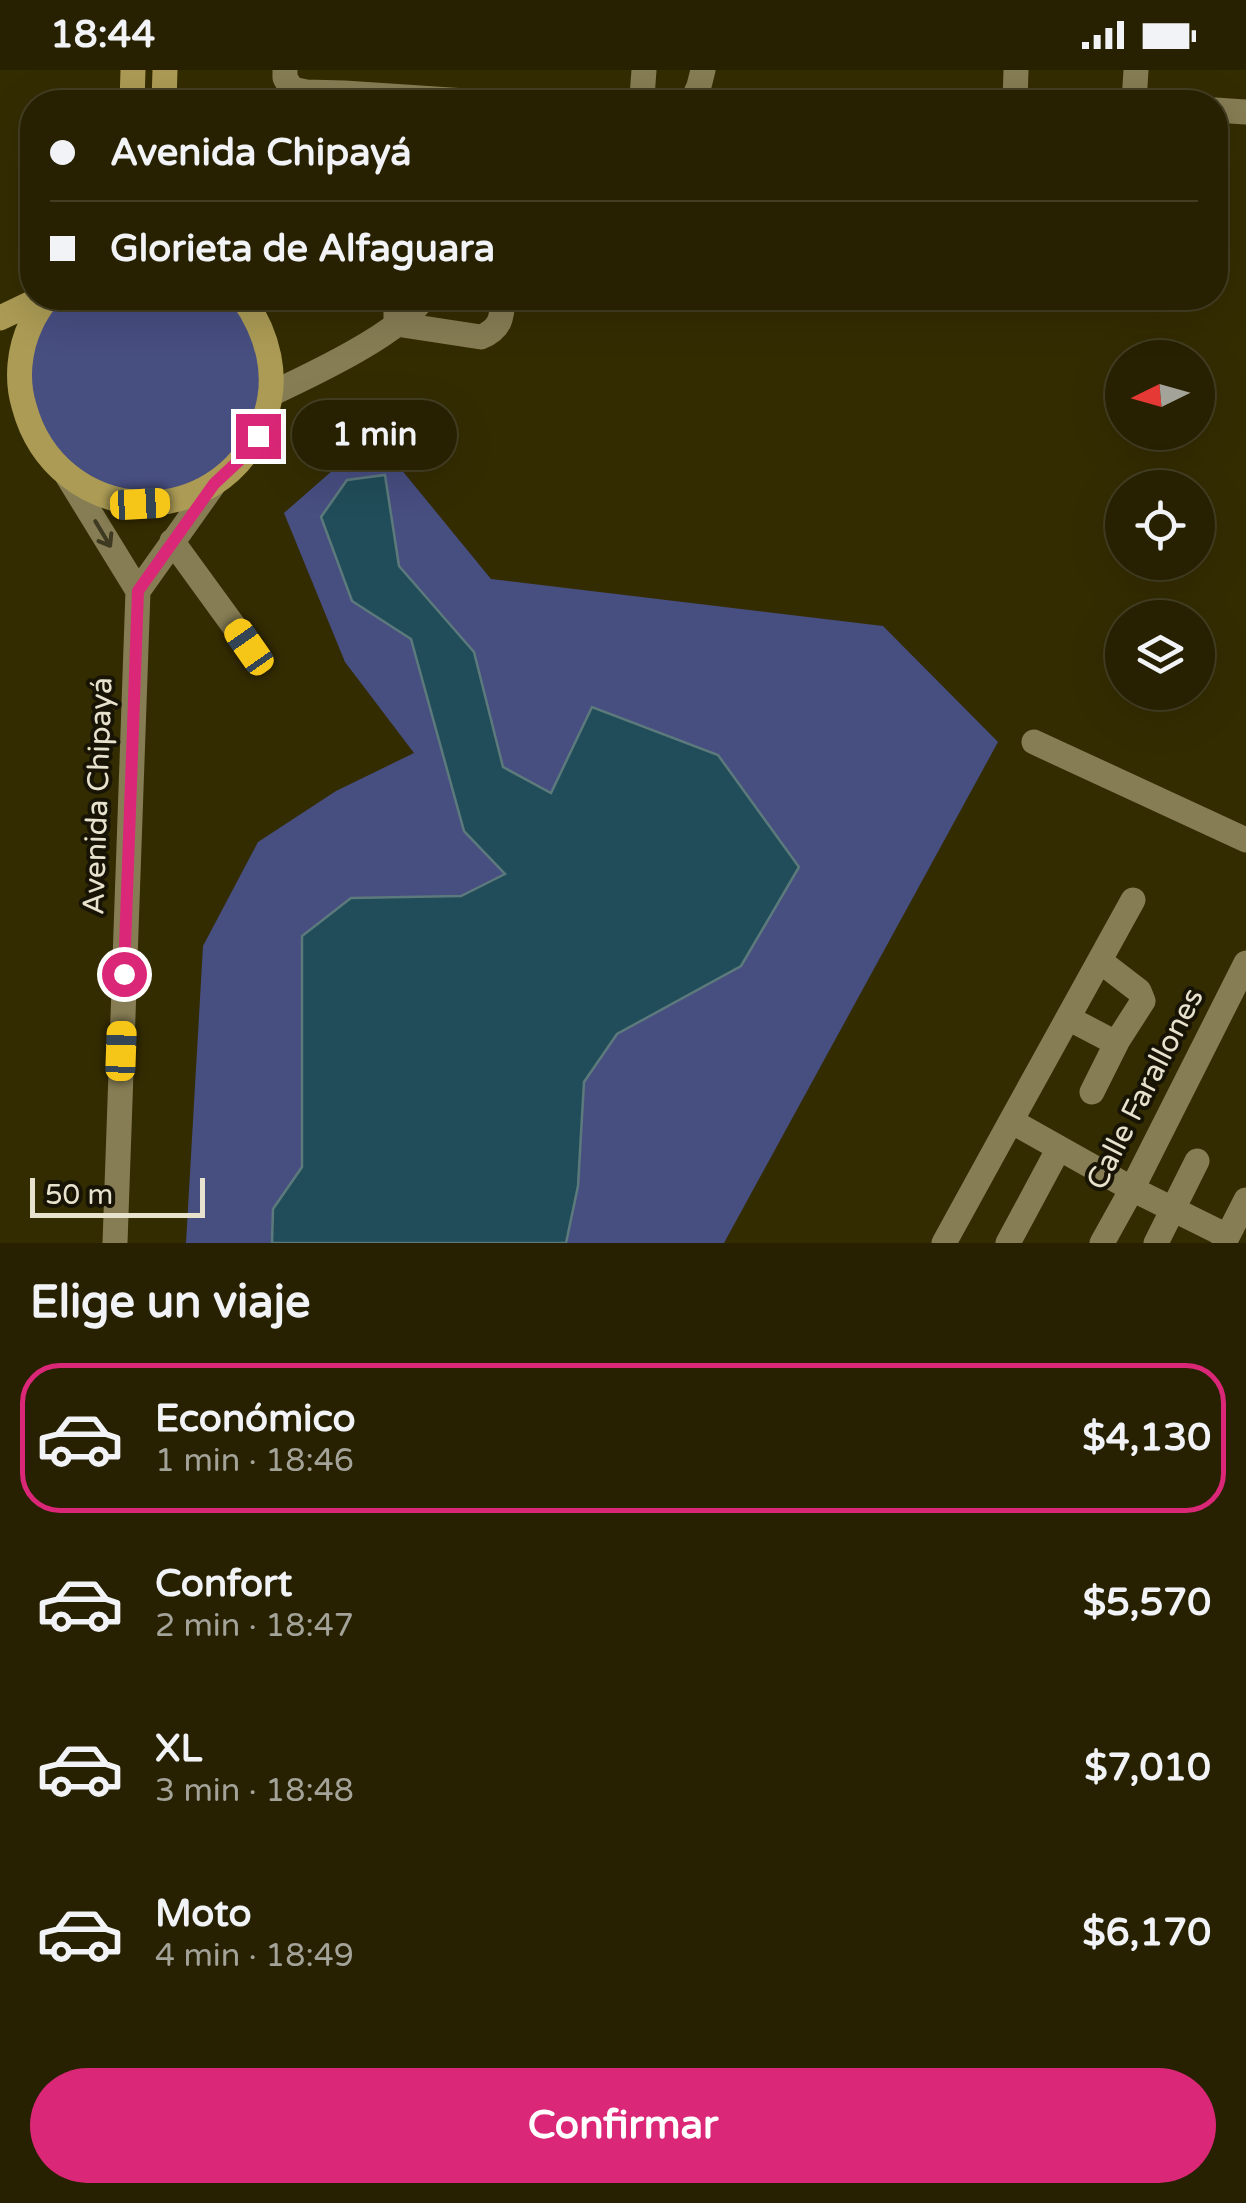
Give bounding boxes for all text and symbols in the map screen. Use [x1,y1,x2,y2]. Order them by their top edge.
text: 18:44 [50,12,155,58]
text: Avenida Chipayá [110,130,412,176]
text: Glorieta de Alfaguara [110,226,495,272]
north arrow [1105,340,1215,450]
map controls [1105,340,1215,710]
callout: 1 min [293,401,458,471]
route end [236,414,281,459]
text: 1 min [332,416,417,454]
button: locate [1105,470,1215,580]
car [109,487,171,521]
one-way arrow [93,519,113,548]
button: layers [1105,600,1215,710]
car [220,614,278,680]
street label: Avenida Chipayá [75,676,121,916]
route start [102,952,147,997]
street label: Calle Farallones [1078,982,1212,1196]
car [105,1020,137,1082]
scale bar [30,1173,205,1218]
text: 50 m [45,1178,113,1212]
text: Elige un viaje [30,1276,310,1330]
icon: car [35,1393,125,1483]
text: Económico [155,1396,356,1442]
text: $4,130 [1082,1415,1211,1461]
text: 1 min · 18:46 [155,1442,354,1480]
icon: car [35,1558,125,1648]
text: Confort [155,1561,292,1607]
text: $5,570 [1083,1580,1211,1626]
text: 2 min · 18:47 [155,1607,354,1645]
icon: car [35,1723,125,1813]
text: XL [155,1726,202,1772]
text: $7,010 [1084,1745,1211,1791]
text: 3 min · 18:48 [155,1772,354,1810]
icon: car [35,1888,125,1978]
text: Moto [155,1891,251,1937]
text: $6,170 [1082,1910,1211,1956]
text: 4 min · 18:49 [155,1937,354,1975]
button: Confirmar [30,2068,1216,2183]

